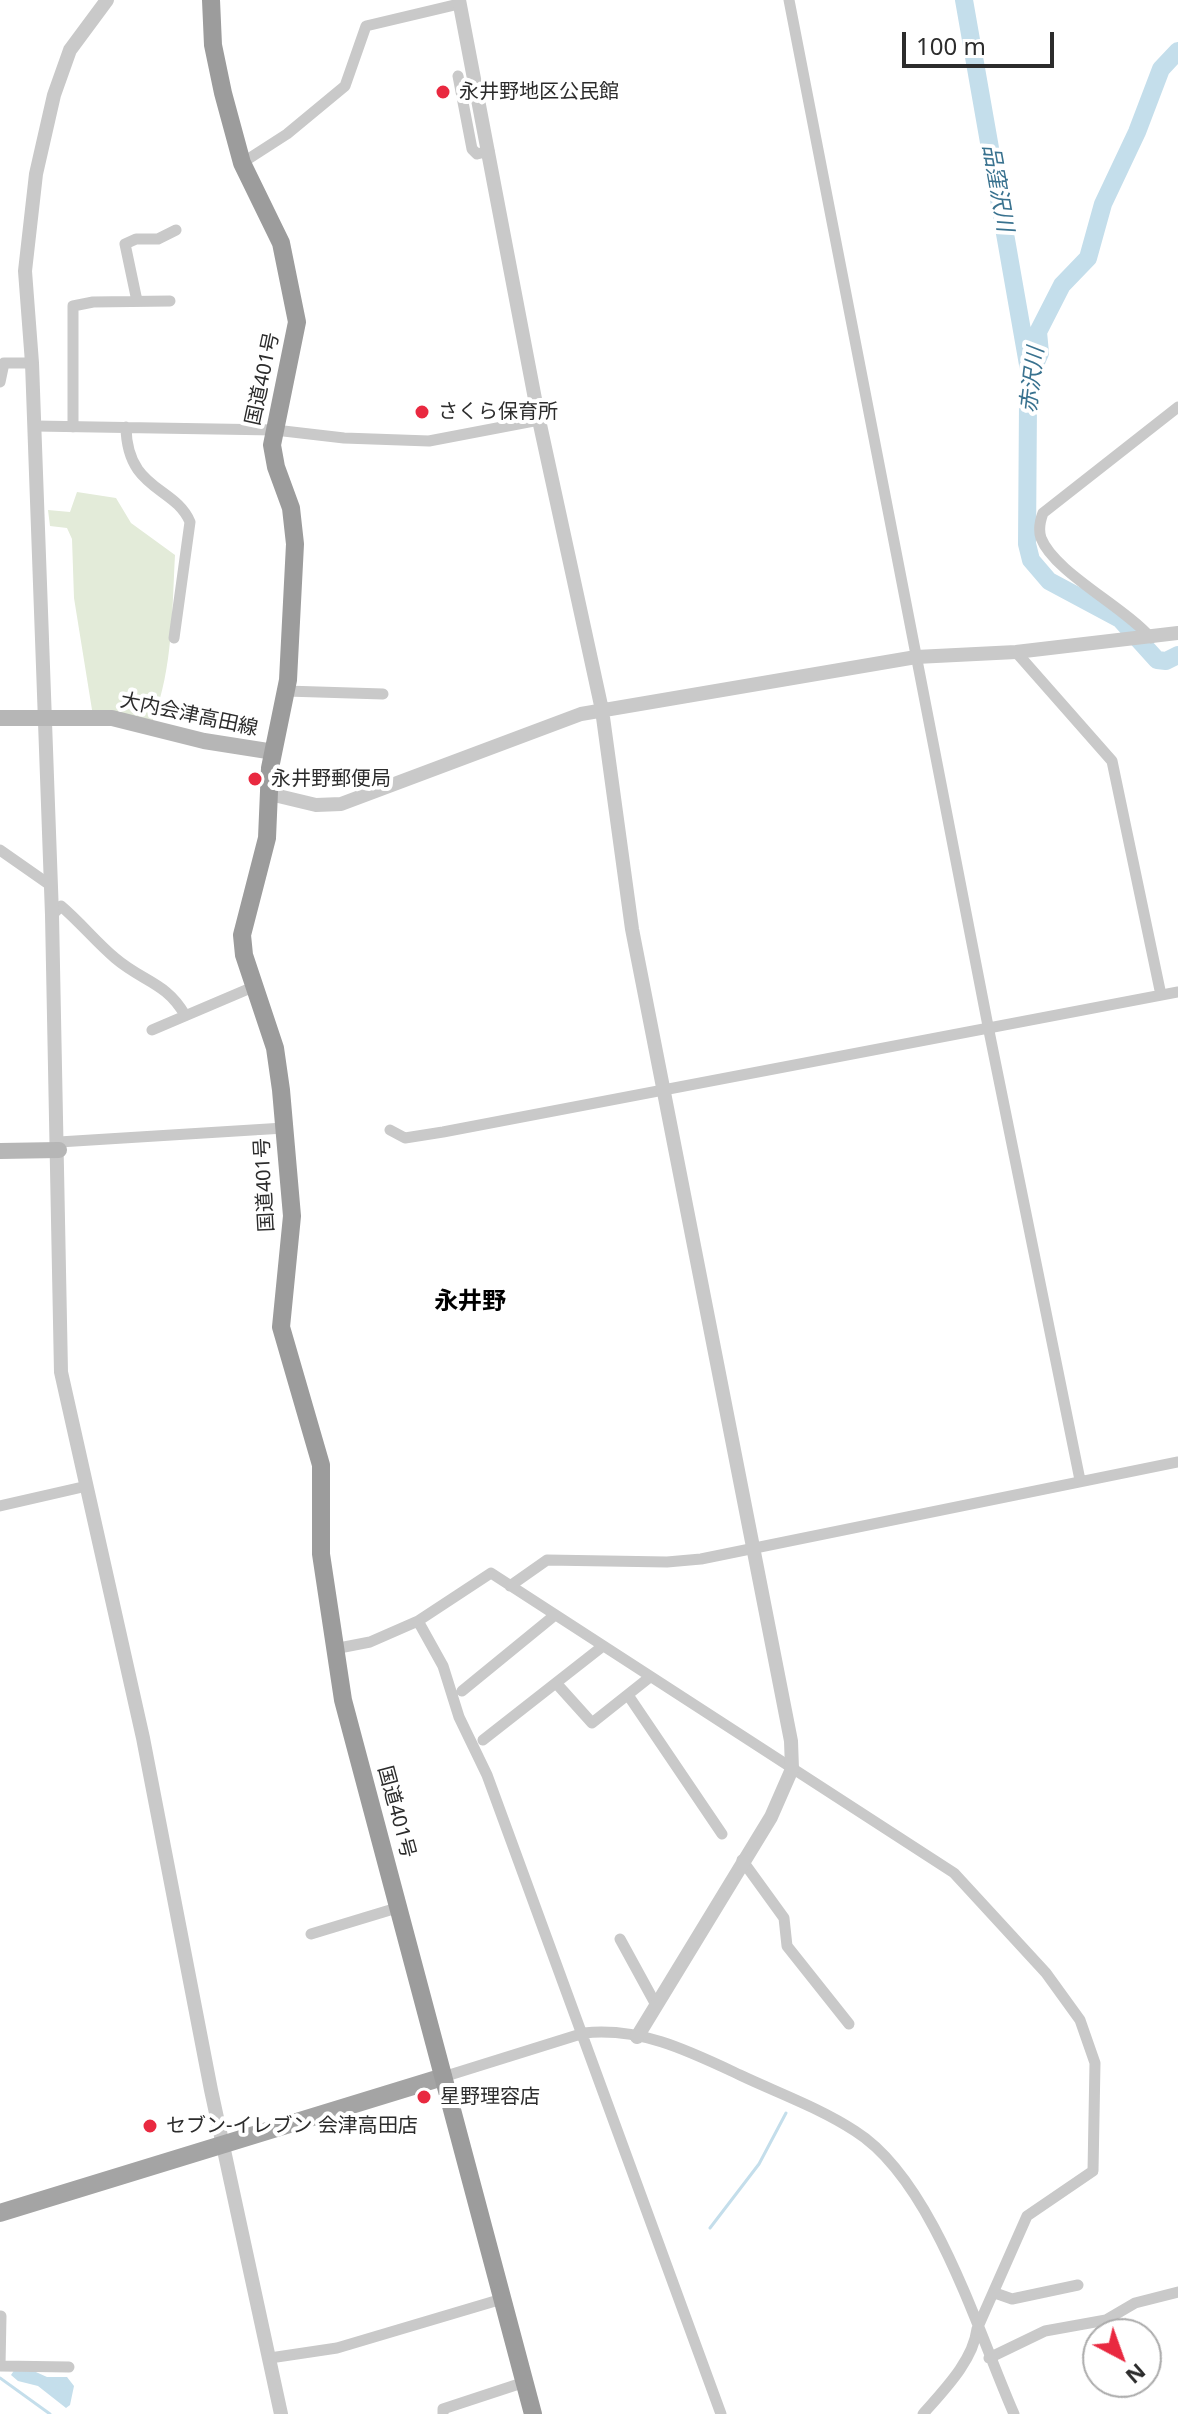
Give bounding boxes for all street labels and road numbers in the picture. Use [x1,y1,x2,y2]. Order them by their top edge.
street label: 国道401号 [241,330,285,428]
street label: 大内会津高田線 [118,689,260,741]
street label: 国道401号 [251,1137,279,1233]
street label: 国道401号 [372,1763,420,1861]

